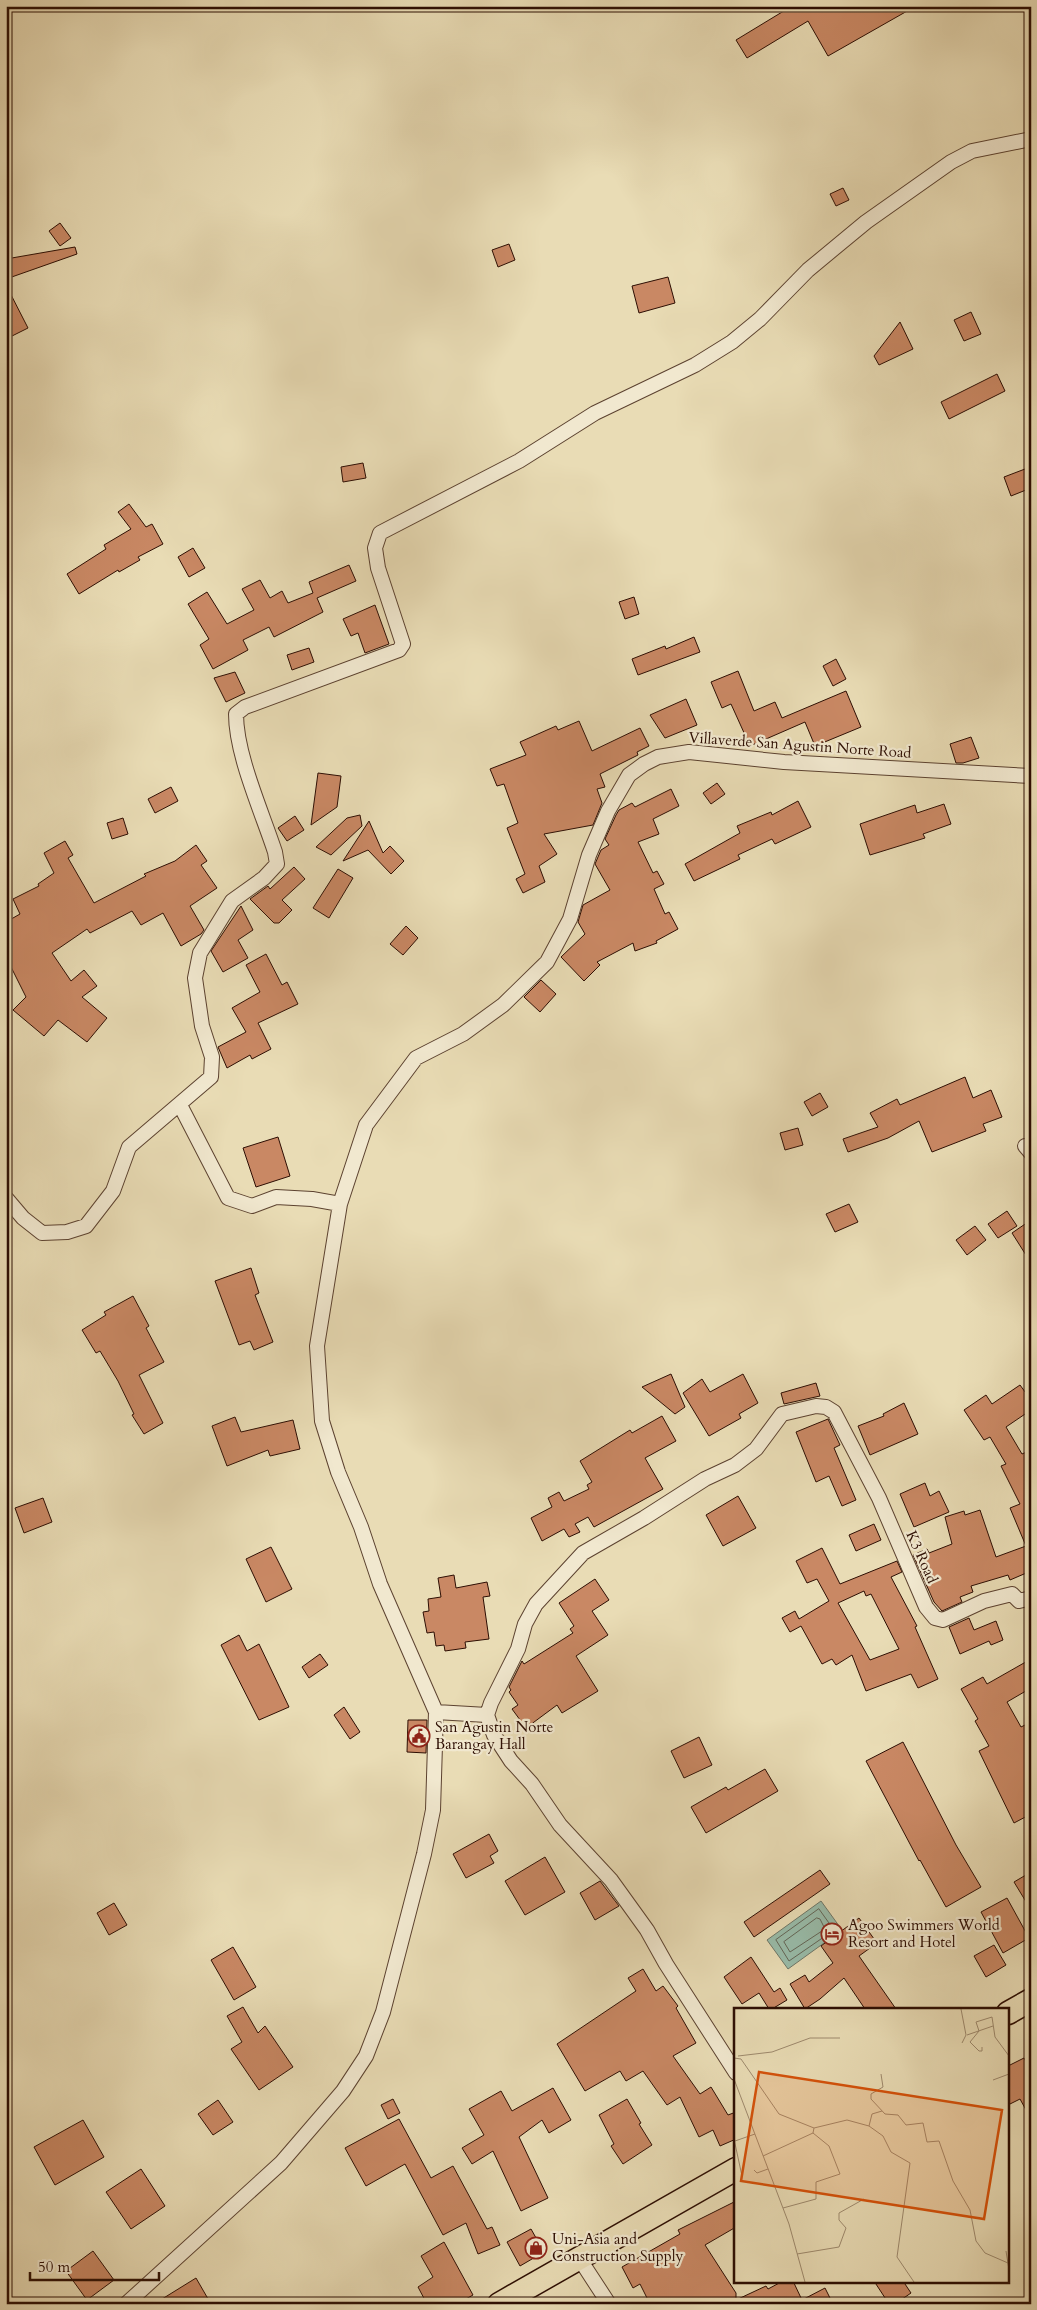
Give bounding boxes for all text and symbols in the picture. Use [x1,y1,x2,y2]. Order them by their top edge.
street label: Villaverde San Agustin Norte Road [688,727,912,763]
street label: K3 Road [902,1527,942,1587]
place label: San Agustin Norte Barangay Hall [435,1717,554,1754]
public building icon: San Agustin Norte Barangay Hall [407,1724,431,1748]
place label: Agoo Swimmers World Resort and Hotel [848,1915,1000,1952]
hotel icon: Agoo Swimmers World Resort and Hotel [820,1922,844,1946]
inset map [734,2008,1010,2282]
place label: Uni-Asia and Construction Supply [552,2229,684,2266]
shop icon: Uni-Asia and Construction Supply [524,2236,548,2260]
scale bar [30,2250,159,2282]
text: 50 m [38,2257,70,2277]

